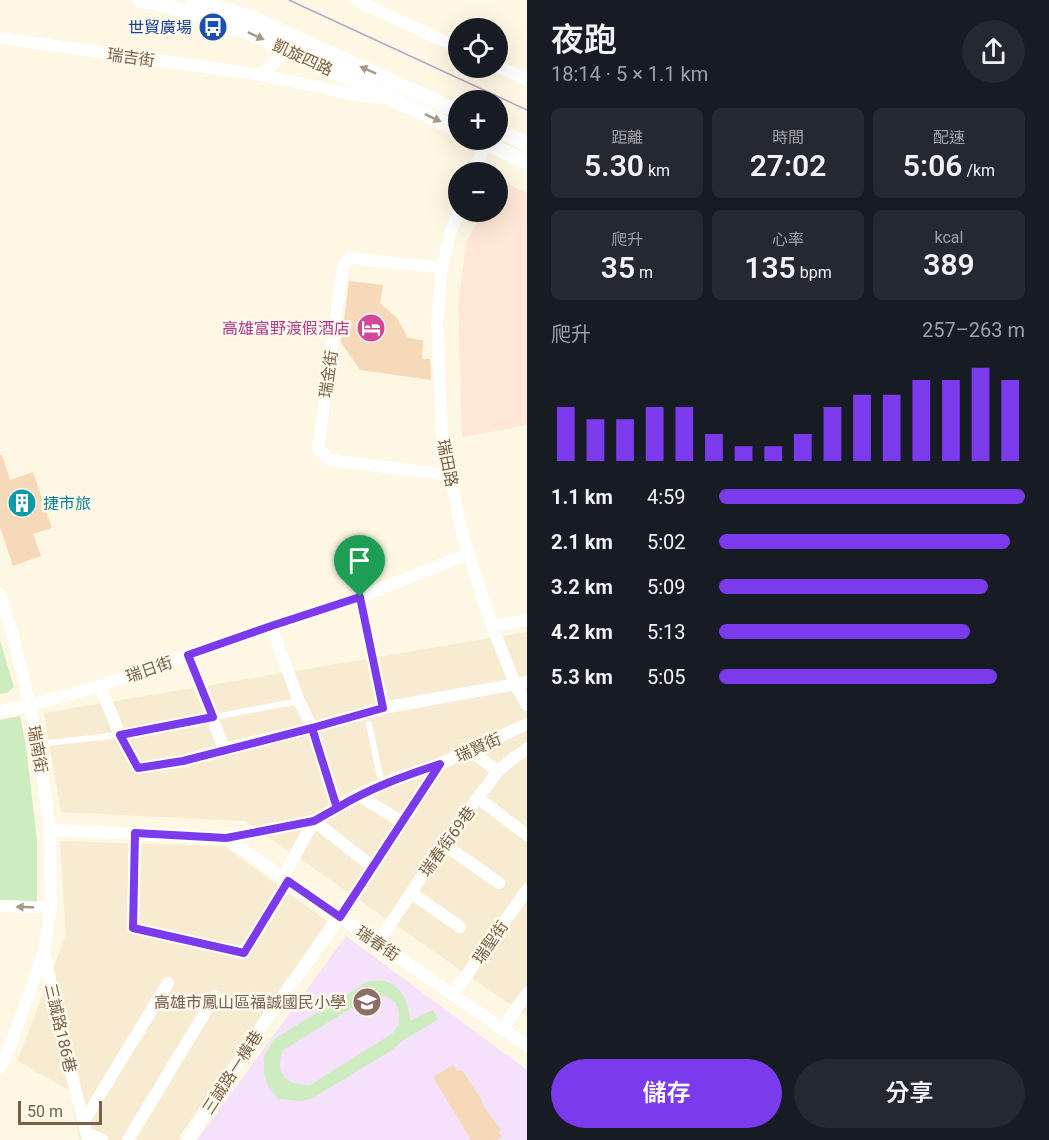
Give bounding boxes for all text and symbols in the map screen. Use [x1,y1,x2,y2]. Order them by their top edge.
bus stop icon: 世貿廣場 [197,11,229,43]
place label: 世貿廣場 [128,18,192,37]
map controls [448,18,508,222]
button: locate [448,18,508,78]
text: 夜跑 [551,20,617,59]
button: share [962,20,1025,83]
one-way arrow [248,31,265,40]
street label: 凱旋四路 [270,35,336,80]
street label: 瑞吉街 [106,45,156,70]
text: 18:14 · 5 × 1.1 km [551,62,708,86]
one-way arrow [359,66,376,75]
button: + [448,90,508,150]
one-way arrow [424,113,442,123]
text: 距離 [611,128,643,147]
text: 時間 [772,128,804,147]
text: 配速 [933,128,965,147]
text: 5.30 [584,148,644,183]
text: 27:02 [750,148,826,183]
text: 5:06 [903,148,962,183]
text: km [644,161,670,180]
text: /km [962,161,995,180]
button: − [448,162,508,222]
text: kcal [935,228,963,247]
text: 爬升 [611,230,643,249]
text: 心率 [772,230,804,249]
text: 389 [923,247,975,282]
text: 35 [601,250,635,285]
text: 135 [744,250,796,285]
text: m [635,263,653,282]
text: bpm [796,263,832,282]
hotel icon: 高雄富野渡假酒店 [355,312,387,344]
text: 257–263 m [922,318,1025,342]
place label: 高雄富野渡假酒店 [222,319,350,338]
text: 爬升 [551,322,591,346]
street label: 瑞金街 [316,349,341,399]
street label: 瑞田路 [434,438,461,488]
text: 1.1 km [551,485,613,509]
text: 4:59 [647,485,686,509]
building icon: 捷市旅 [6,487,38,519]
place label: 捷市旅 [43,494,91,513]
text: 2.1 km [551,530,613,554]
text: 5:02 [647,530,686,554]
pin [334,535,385,597]
icon: arrive [343,544,376,577]
text: 3.2 km [551,575,613,599]
text: 5:09 [647,575,686,599]
text: 4.2 km [551,620,613,644]
text: 5:13 [647,620,686,644]
street label: 瑞日街 [123,653,175,686]
text: 5.3 km [551,665,613,689]
text: 5:05 [647,665,686,689]
street label: 瑞南街 [24,724,51,774]
street label: 瑞賢街 [452,729,504,766]
street label: 瑞春街69巷 [416,803,479,880]
one-way arrow [16,902,35,912]
street label: 瑞聖街 [469,917,512,967]
street label: 瑞春街 [353,922,403,965]
street label: 三誠路186巷 [41,982,80,1075]
school or university icon: 高雄市鳳山區福誠國民小學 [351,986,383,1018]
place label: 高雄市鳳山區福誠國民小學 [154,993,346,1012]
street label: 三誠路一橫巷 [198,1027,267,1118]
button: 儲存 [551,1059,782,1128]
button: 分享 [794,1059,1025,1128]
scale bar [18,1098,102,1126]
text: 50 m [27,1102,63,1121]

